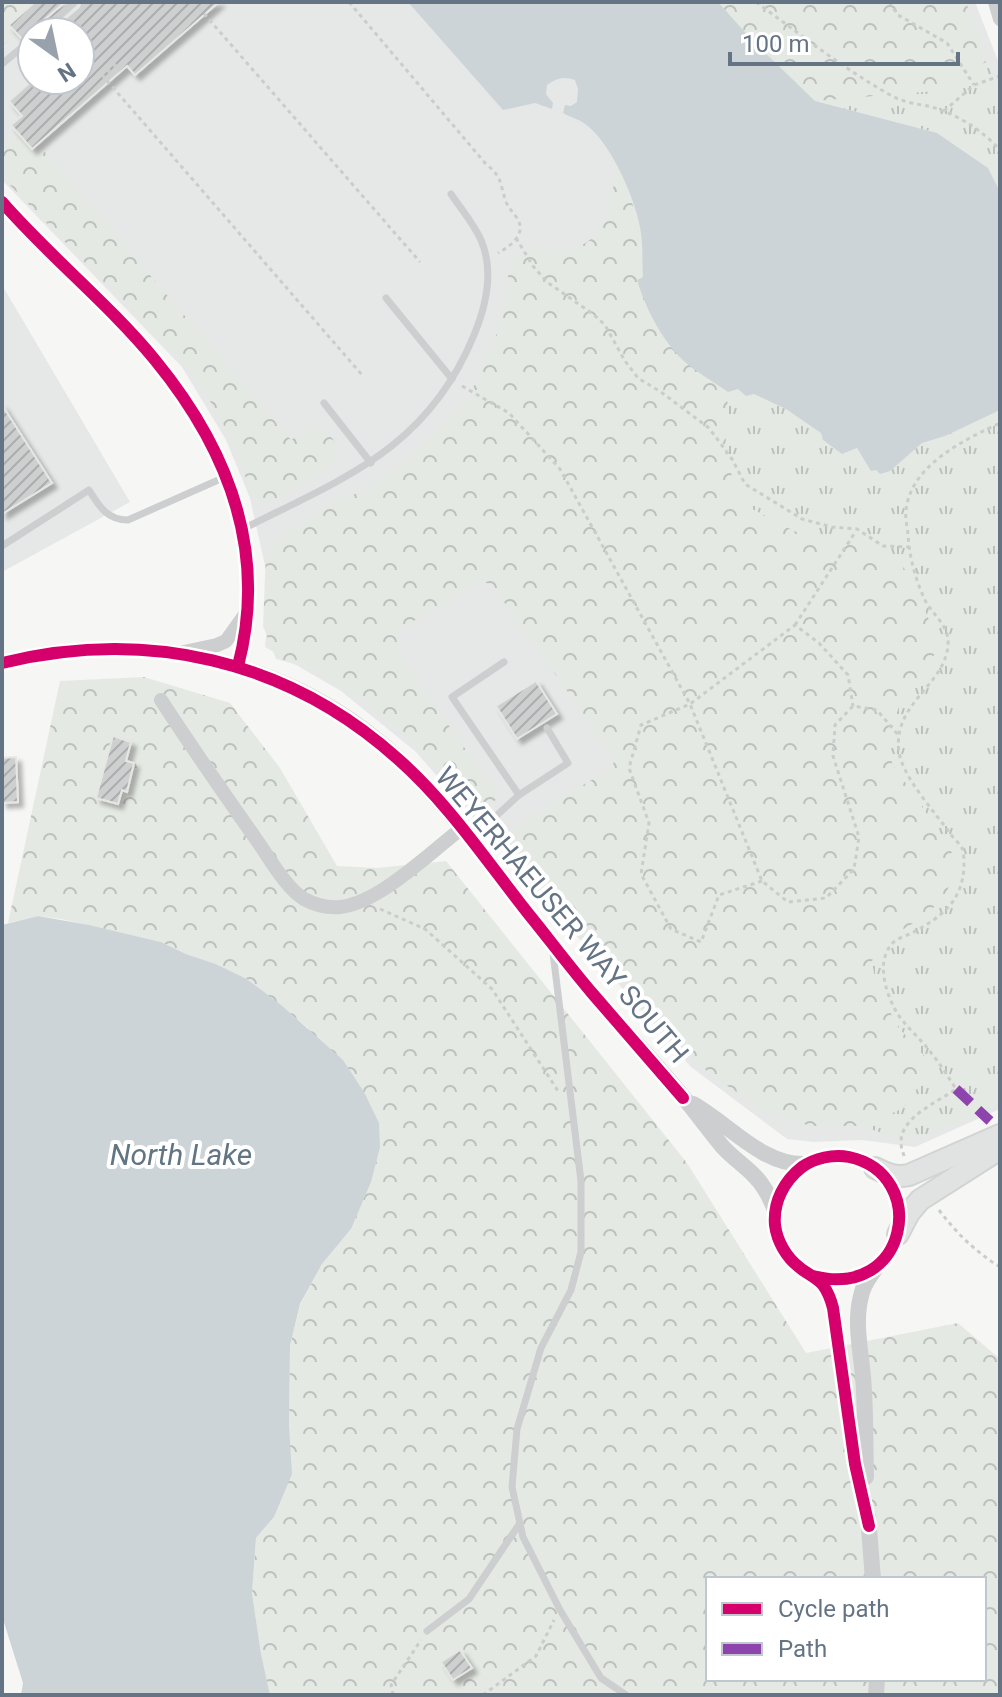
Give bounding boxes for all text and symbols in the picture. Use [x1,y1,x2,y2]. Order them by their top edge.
north arrow [16,16,96,96]
scale bar [730,16,958,66]
text: 100 m [742,30,809,58]
text: N [53,58,80,87]
street label: WEYERHAEUSER WAY SOUTH [429,760,695,1070]
water label: North Lake [110,1137,252,1172]
legend [706,1577,986,1681]
text: Cycle path [778,1595,890,1623]
text: Path [778,1635,827,1663]

